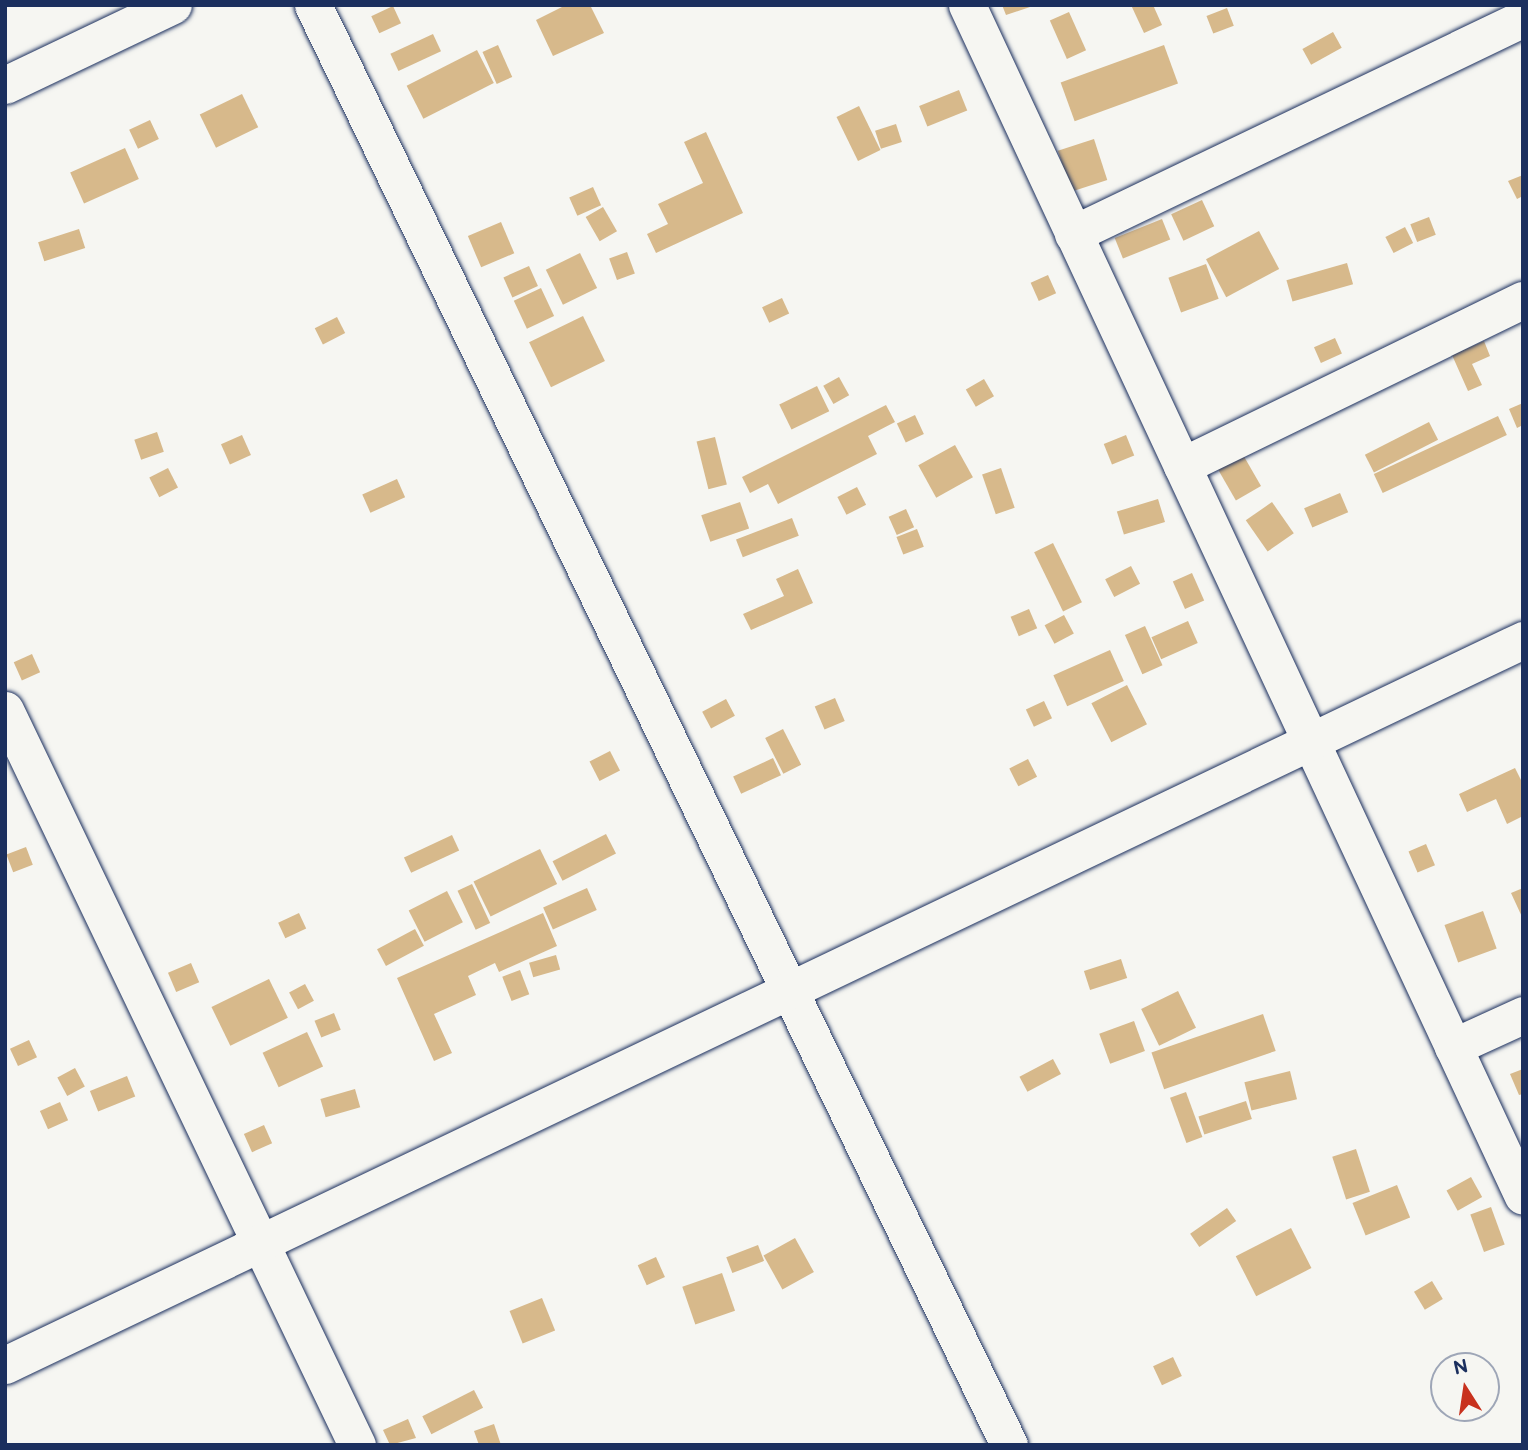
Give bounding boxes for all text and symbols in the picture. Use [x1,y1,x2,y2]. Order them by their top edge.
north arrow [1430,1352,1500,1422]
text: N [1452,1355,1470,1381]

